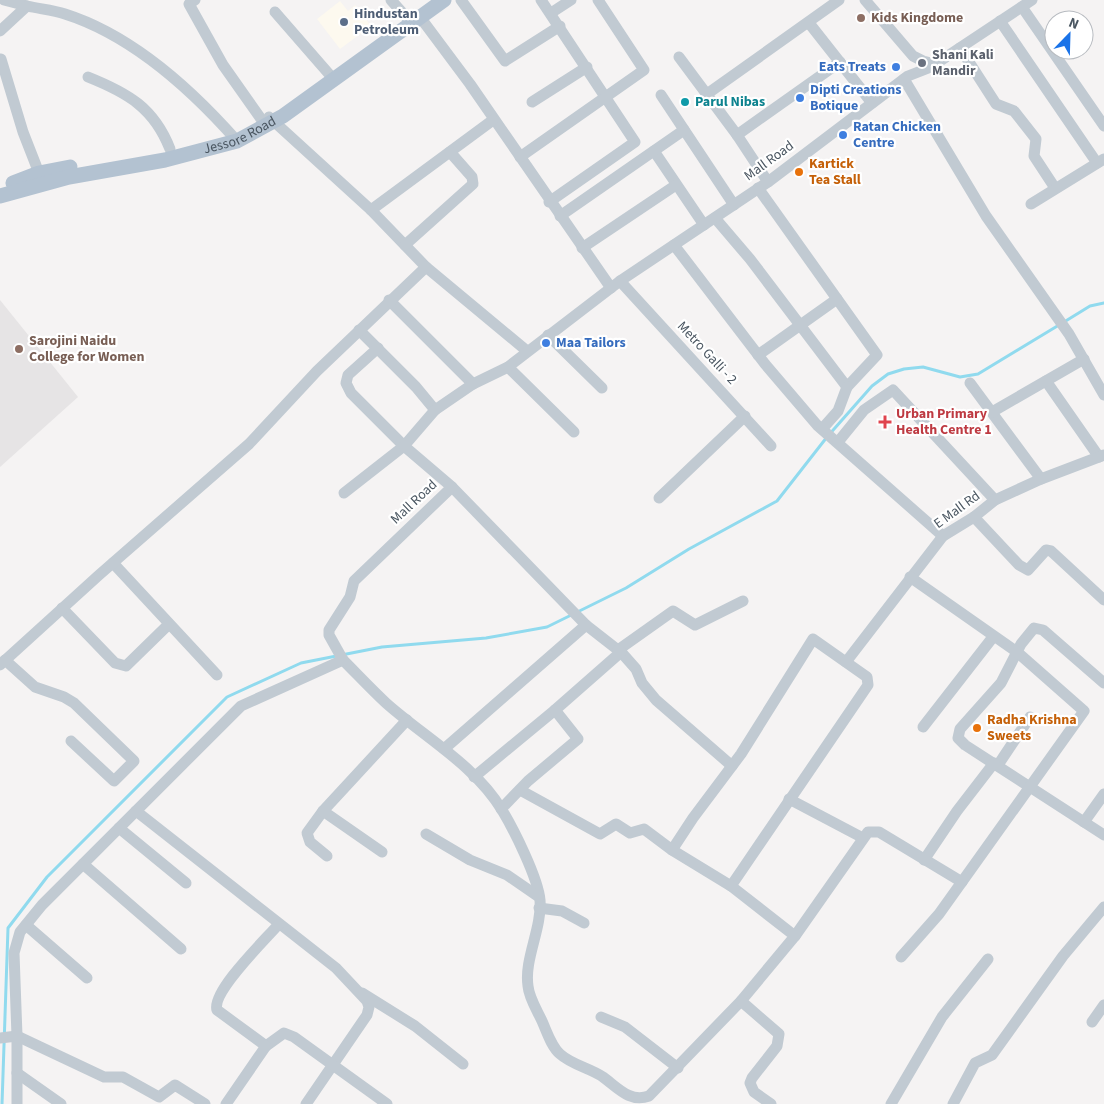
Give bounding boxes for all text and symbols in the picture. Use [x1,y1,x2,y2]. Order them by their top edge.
place label: Hindustan Petroleum [354,4,419,40]
place label: Kids Kingdome [871,8,963,28]
north arrow [1044,10,1094,60]
marker: Kids Kingdome [855,12,867,24]
text: N [1065,13,1082,35]
marker: Hindustan Petroleum [338,16,350,28]
place label: Shani Kali Mandir [932,45,994,81]
place label: Eats Treats [819,57,886,77]
marker: Shani Kali Mandir [916,57,928,69]
marker: Eats Treats [890,61,902,73]
place label: Dipti Creations Botique [810,80,901,116]
place label: Parul Nibas [695,92,765,112]
marker: Dipti Creations Botique [794,92,806,104]
marker: Parul Nibas [679,96,691,108]
street label: Jessore Road [201,112,280,159]
place label: Ratan Chicken Centre [853,117,941,153]
marker: Ratan Chicken Centre [837,129,849,141]
street label: Mall Road [740,136,798,186]
place label: Kartick Tea Stall [809,154,861,190]
marker: Kartick Tea Stall [793,166,805,178]
street label: Metro Galli - 2 [672,317,742,389]
place label: Sarojini Naidu College for Women [29,331,145,367]
place label: Maa Tailors [556,333,626,353]
marker: Maa Tailors [540,337,552,349]
marker: Sarojini Naidu College for Women [13,343,25,355]
place label: Urban Primary Health Centre 1 [896,404,992,440]
marker: Urban Primary Health Centre 1 [878,415,892,429]
street label: Mall Road [386,475,442,529]
street label: E Mall Rd [930,486,984,534]
place label: Radha Krishna Sweets [987,710,1077,746]
marker: Radha Krishna Sweets [971,722,983,734]

